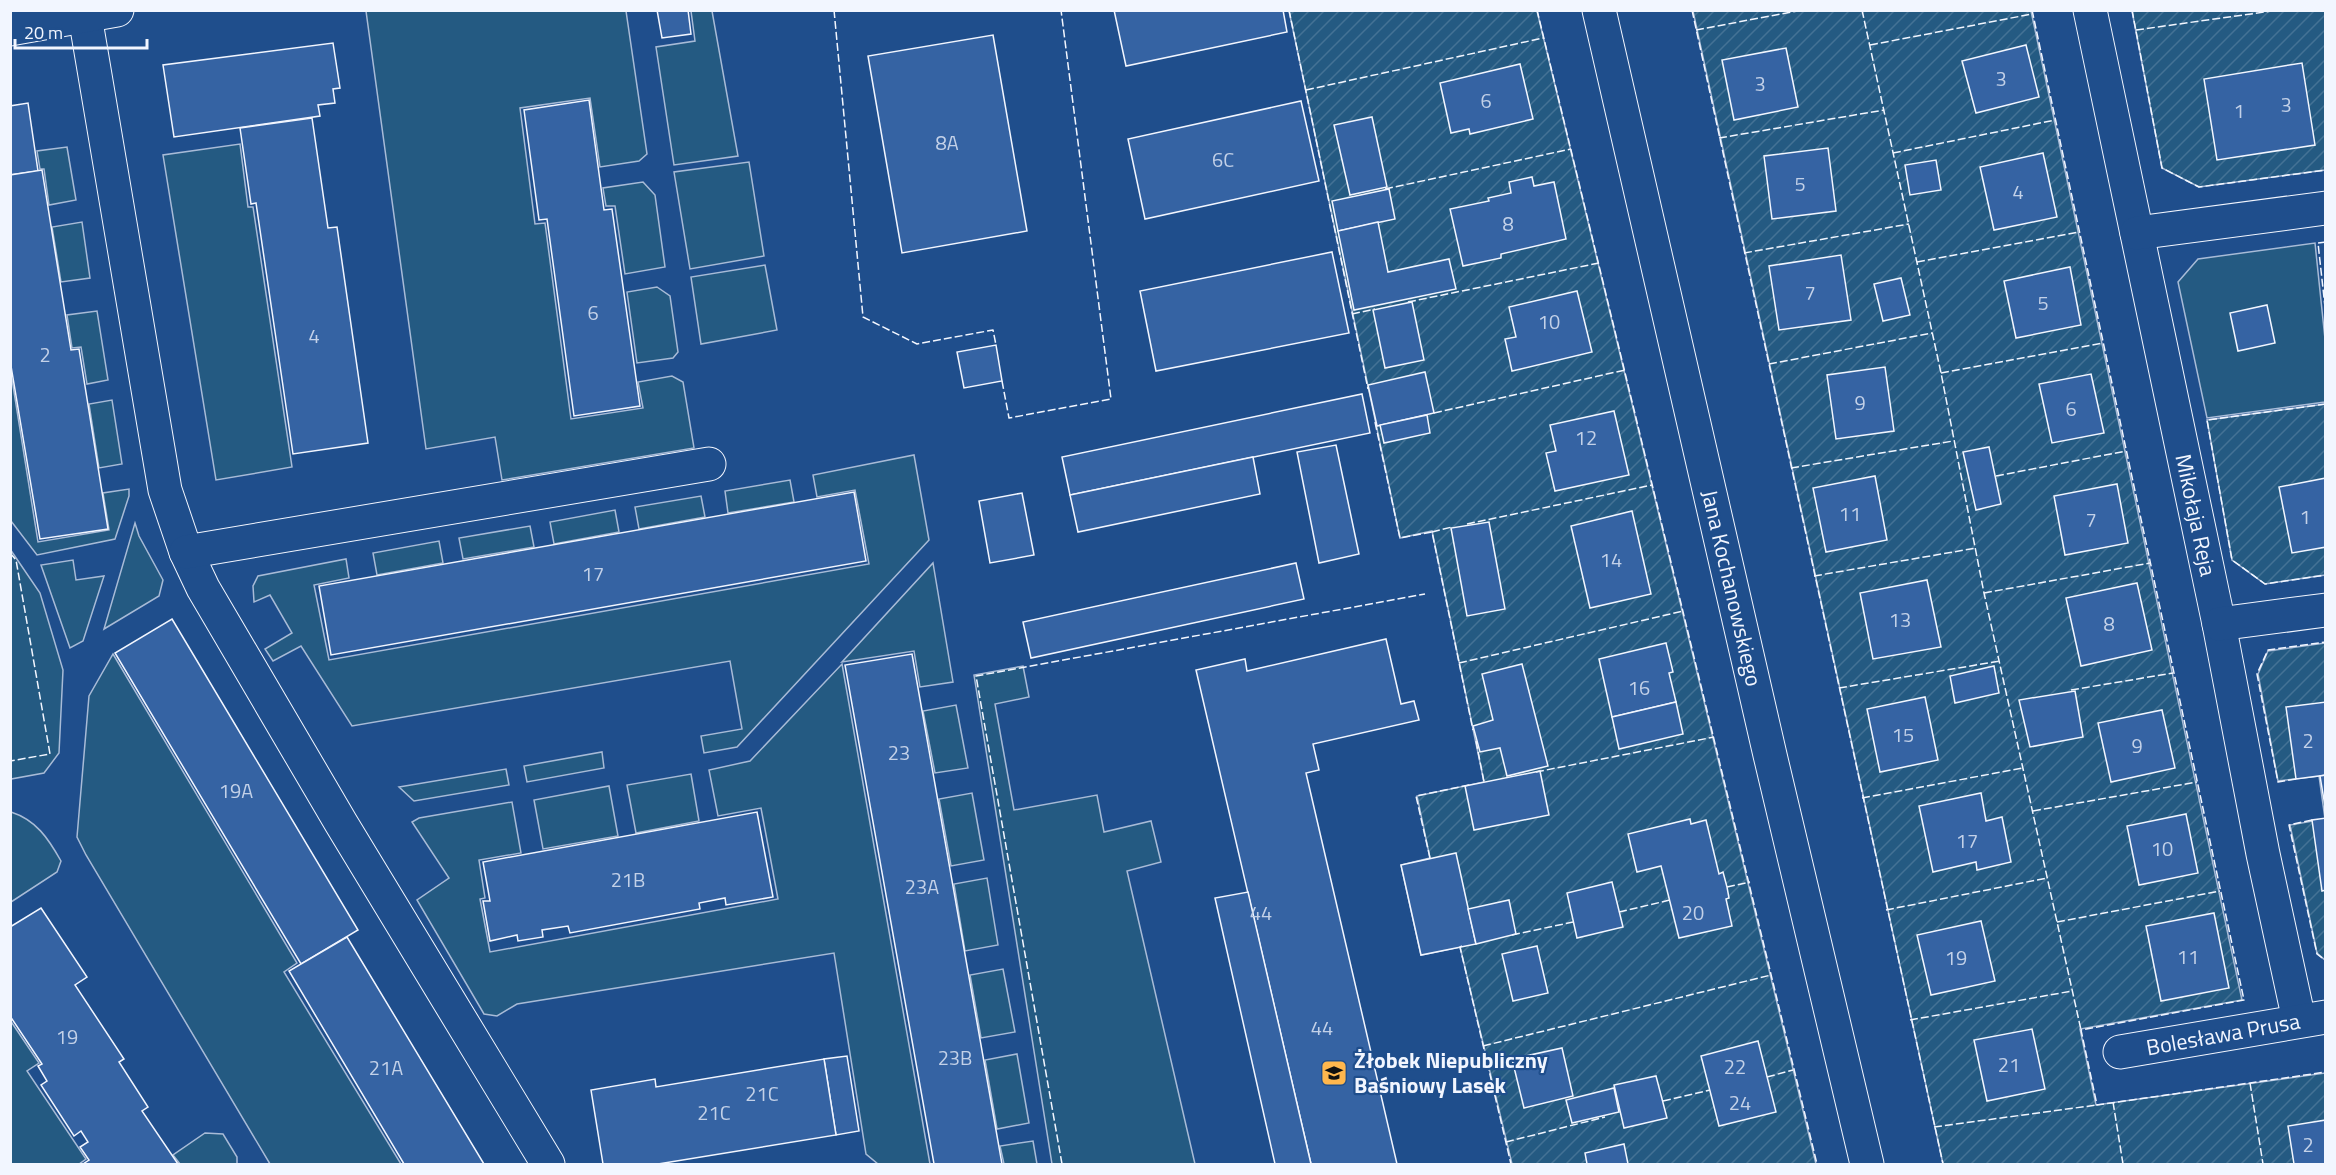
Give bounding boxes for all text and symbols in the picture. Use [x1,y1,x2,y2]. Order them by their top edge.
scale bar [15,12,147,50]
text: 20 m [24,19,63,46]
house number: 3 [1995,63,2007,94]
house number: 3 [1754,68,1766,99]
house number: 6 [1480,85,1492,116]
house number: 3 [2280,89,2292,120]
house number: 1 [2233,95,2245,126]
house number: 8A [935,127,959,158]
house number: 6C [1212,144,1234,175]
house number: 5 [1794,168,1806,199]
house number: 4 [2012,176,2024,207]
house number: 8 [1502,208,1514,239]
house number: 7 [1804,277,1816,308]
house number: 5 [2037,287,2049,318]
house number: 6 [587,297,599,328]
house number: 10 [1538,306,1560,337]
house number: 4 [308,320,320,351]
house number: 2 [39,339,51,370]
house number: 9 [1854,387,1866,418]
house number: 6 [2065,393,2077,424]
house number: 12 [1575,422,1597,453]
street label: Mikołaja Reja [2166,451,2226,579]
street label: Jana Kochanowskiego [1693,486,1771,690]
house number: 11 [1839,498,1861,529]
house number: 1 [2299,501,2311,532]
house number: 7 [2085,504,2097,535]
house number: 14 [1600,544,1622,575]
house number: 17 [582,558,604,589]
house number: 13 [1889,604,1911,635]
house number: 8 [2103,608,2115,639]
house number: 16 [1628,672,1650,703]
house number: 15 [1892,719,1914,750]
house number: 2 [2302,725,2314,756]
house number: 9 [2131,730,2143,761]
house number: 23 [888,737,910,768]
house number: 19A [219,775,253,806]
house number: 17 [1956,825,1978,856]
house number: 10 [2151,833,2173,864]
house number: 21B [611,864,645,895]
house number: 23A [905,871,939,902]
house number: 44 [1250,897,1272,928]
house number: 20 [1682,897,1704,928]
house number: 11 [2177,941,2199,972]
house number: 19 [1945,942,1967,973]
street label: Bolesława Prusa [2143,1004,2303,1064]
house number: 44 [1311,1012,1333,1043]
house number: 19 [56,1021,78,1052]
house number: 23B [938,1042,972,1073]
place label: Żłobek Niepubliczny Baśniowy Lasek [1354,1043,1548,1102]
house number: 21 [1998,1049,2020,1080]
house number: 22 [1724,1051,1746,1082]
house number: 21A [369,1052,403,1083]
school or university icon: Żłobek Niepubliczny Baśniowy Lasek [1319,1058,1349,1088]
house number: 21C [745,1078,779,1109]
house number: 24 [1729,1087,1751,1118]
house number: 21C [697,1097,731,1128]
house number: 2 [2302,1129,2314,1160]

